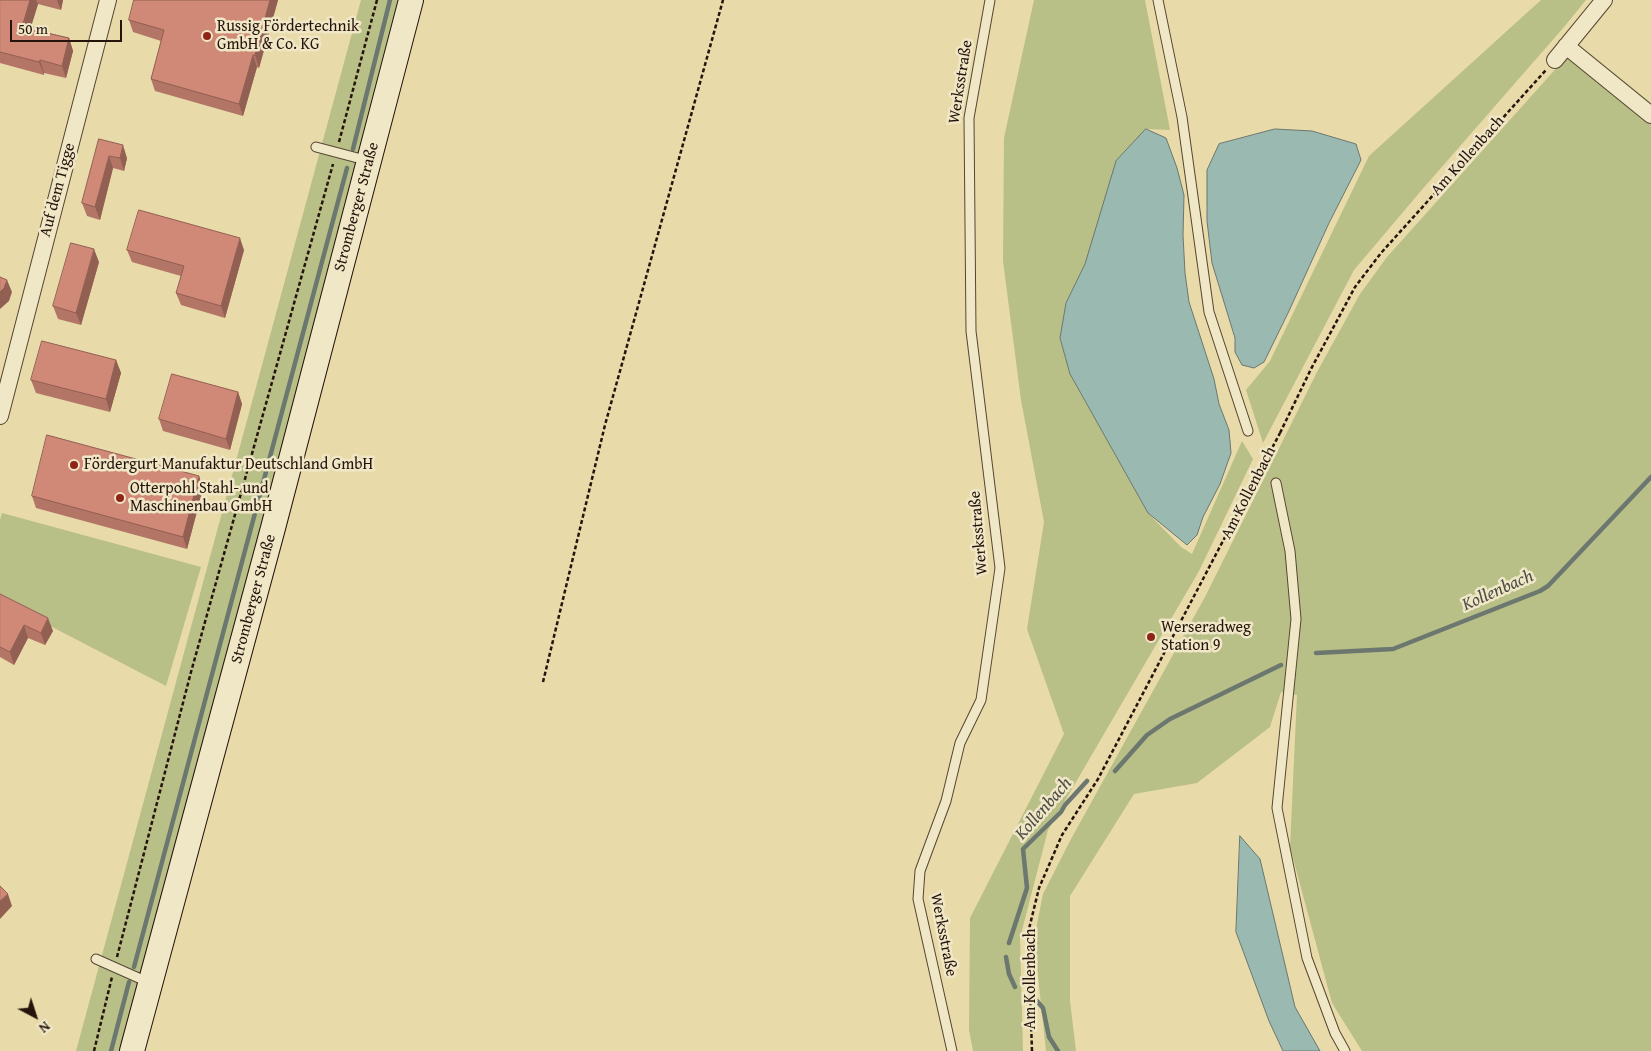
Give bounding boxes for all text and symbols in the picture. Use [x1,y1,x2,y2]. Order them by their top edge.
scale bar [12,10,125,42]
place label: Russig Fördertechnik GmbH & Co. KG [217,17,359,55]
text: 50 m [18,18,48,39]
marker: Russig Fördertechnik GmbH & Co. KG [201,30,213,42]
street label: Werksstraße [945,39,977,125]
street label: Am Kollenbach [1427,112,1509,200]
street label: Stromberger Straße [330,140,384,274]
street label: Auf dem Tigge [36,141,80,239]
street label: Am Kollenbach [1218,444,1280,542]
place label: Fördergurt Manufaktur Deutschland GmbH [84,455,373,475]
marker: Fördergurt Manufaktur Deutschland GmbH [68,459,80,471]
place label: Otterpohl Stahl- und Maschinenbau GmbH [130,479,272,517]
street label: Werksstraße [966,490,992,576]
marker: Otterpohl Stahl- und Maschinenbau GmbH [114,492,126,504]
street label: Stromberger Straße [227,532,281,666]
water label: Kollenbach [1459,566,1537,616]
place label: Werseradweg Station 9 [1161,618,1251,656]
marker: Werseradweg Station 9 [1145,631,1157,643]
water label: Kollenbach [1011,773,1077,845]
street label: Werksstraße [926,892,960,978]
street label: Am Kollenbach [1021,928,1041,1030]
north arrow [10,991,60,1041]
text: N [35,1017,55,1038]

